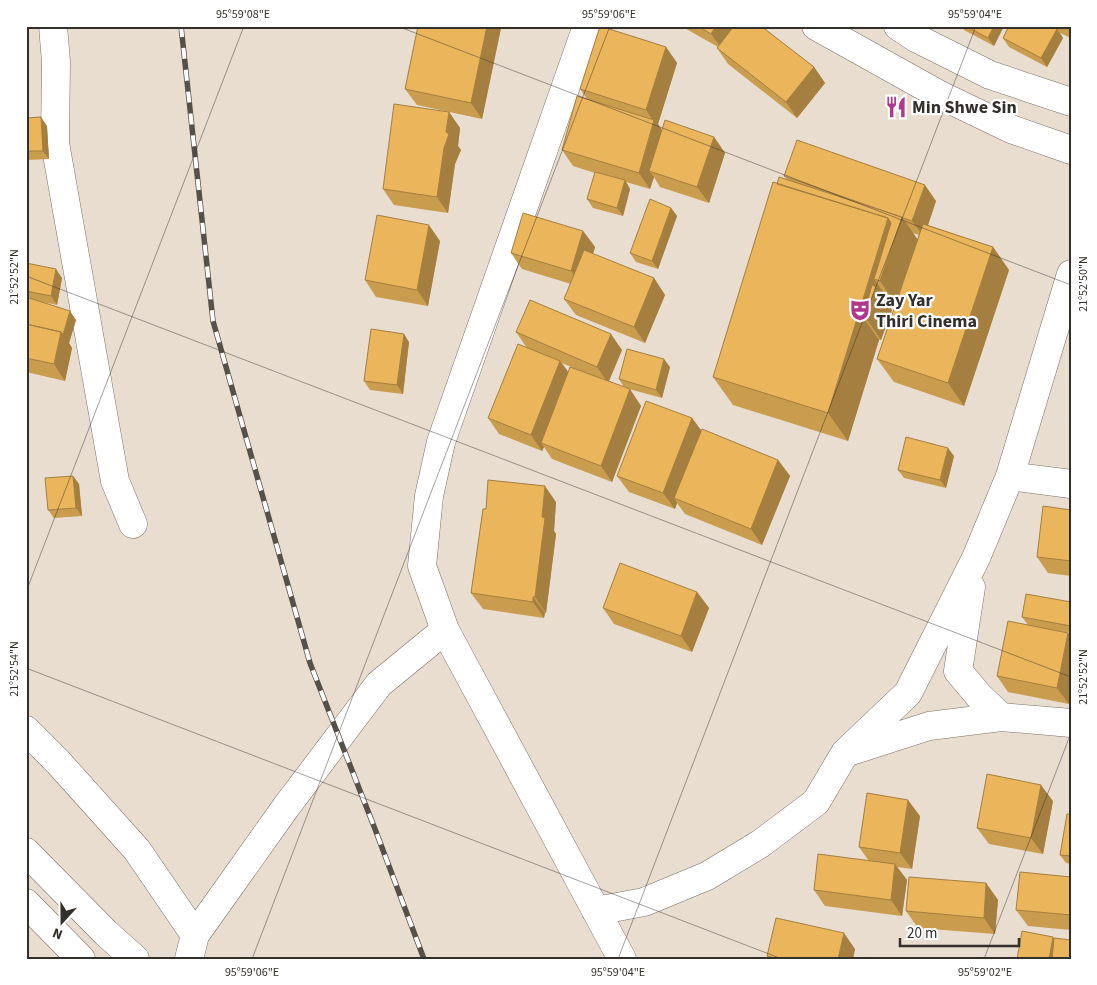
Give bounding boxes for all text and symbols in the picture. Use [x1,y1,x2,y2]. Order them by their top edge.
text: 95°59'08"E [216,6,270,23]
text: 95°59'06"E [582,6,636,23]
text: 95°59'04"E [948,6,1002,23]
restaurant icon: Min Shwe Sin [883,94,909,120]
place label: Min Shwe Sin [912,95,1017,120]
text: 21°52'52"N [6,249,23,305]
text: 21°52'50"N [1075,256,1092,312]
place label: Zay Yar Thiri Cinema [876,288,977,334]
theatre icon: Zay Yar Thiri Cinema [847,297,873,323]
text: 21°52'54"N [6,641,23,697]
text: 21°52'52"N [1075,649,1092,705]
north arrow [38,898,88,948]
scale bar [900,915,1018,947]
text: N [50,922,66,944]
text: 20 m [907,923,937,944]
text: 95°59'06"E [225,964,279,981]
text: 95°59'04"E [591,964,645,981]
text: 95°59'02"E [958,964,1012,981]

